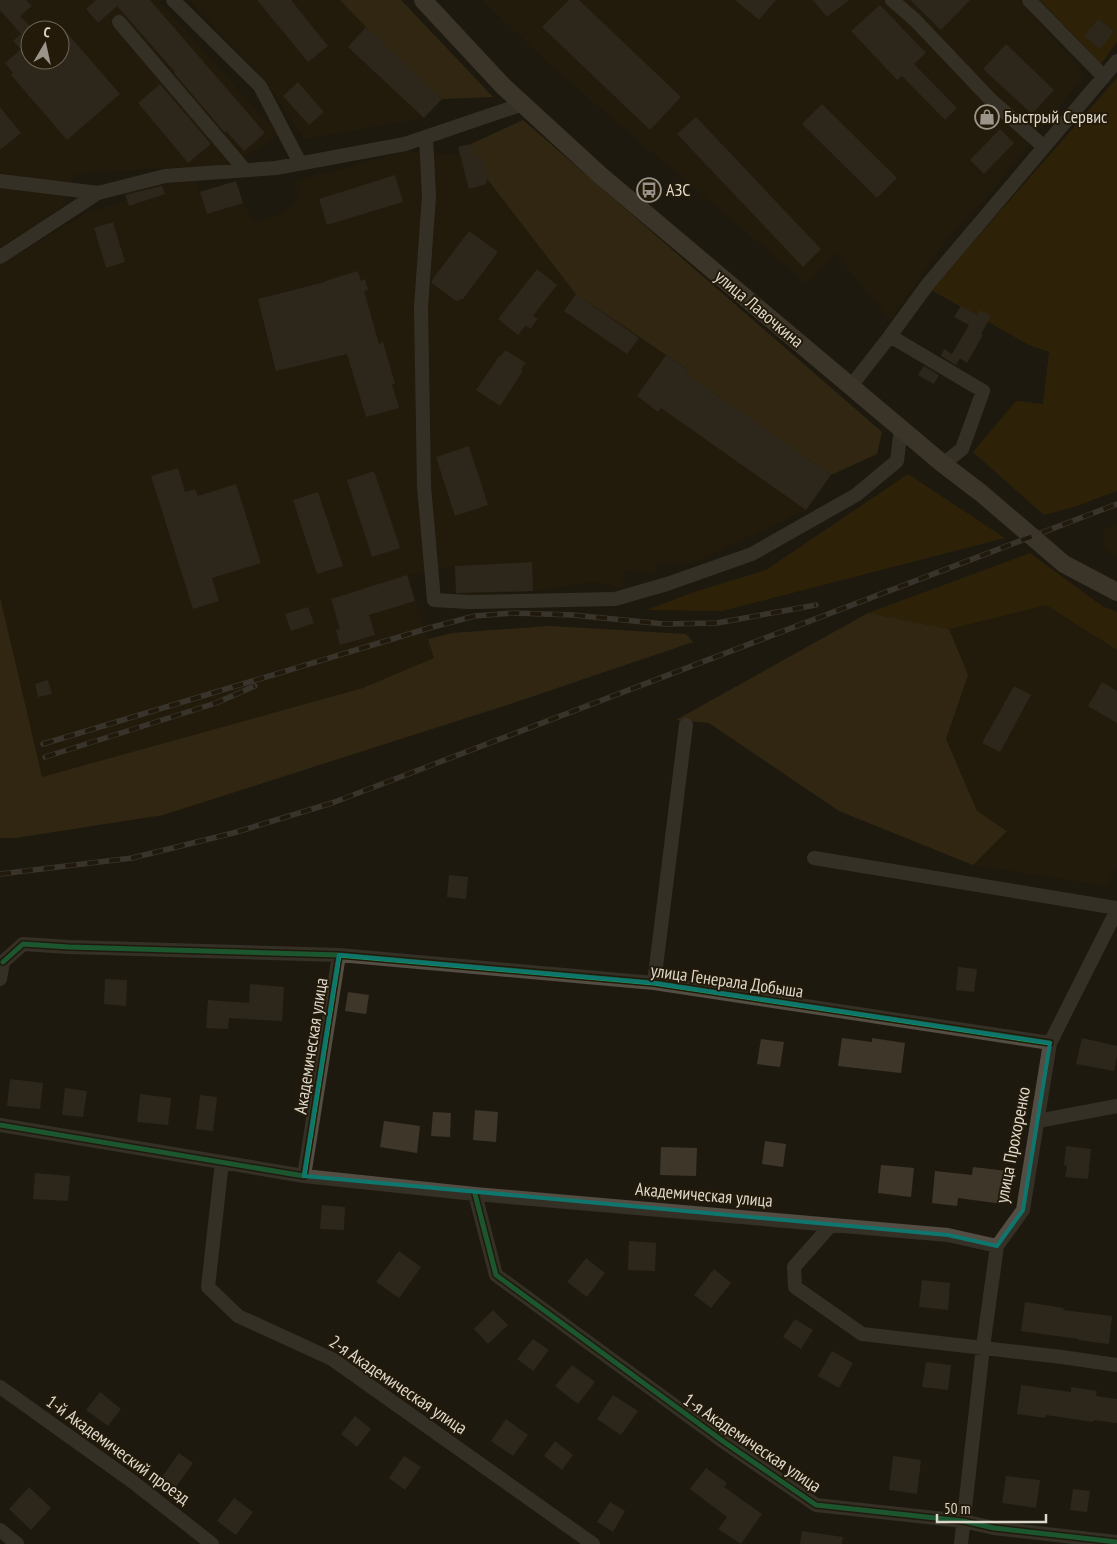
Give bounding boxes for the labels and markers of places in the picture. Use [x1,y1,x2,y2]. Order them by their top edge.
shop icon: Быстрый Сервис [974,104,1000,130]
place label: Быстрый Сервис [1004,105,1108,128]
bus stop icon: АЗС [636,177,662,203]
place label: АЗС [666,178,691,201]

